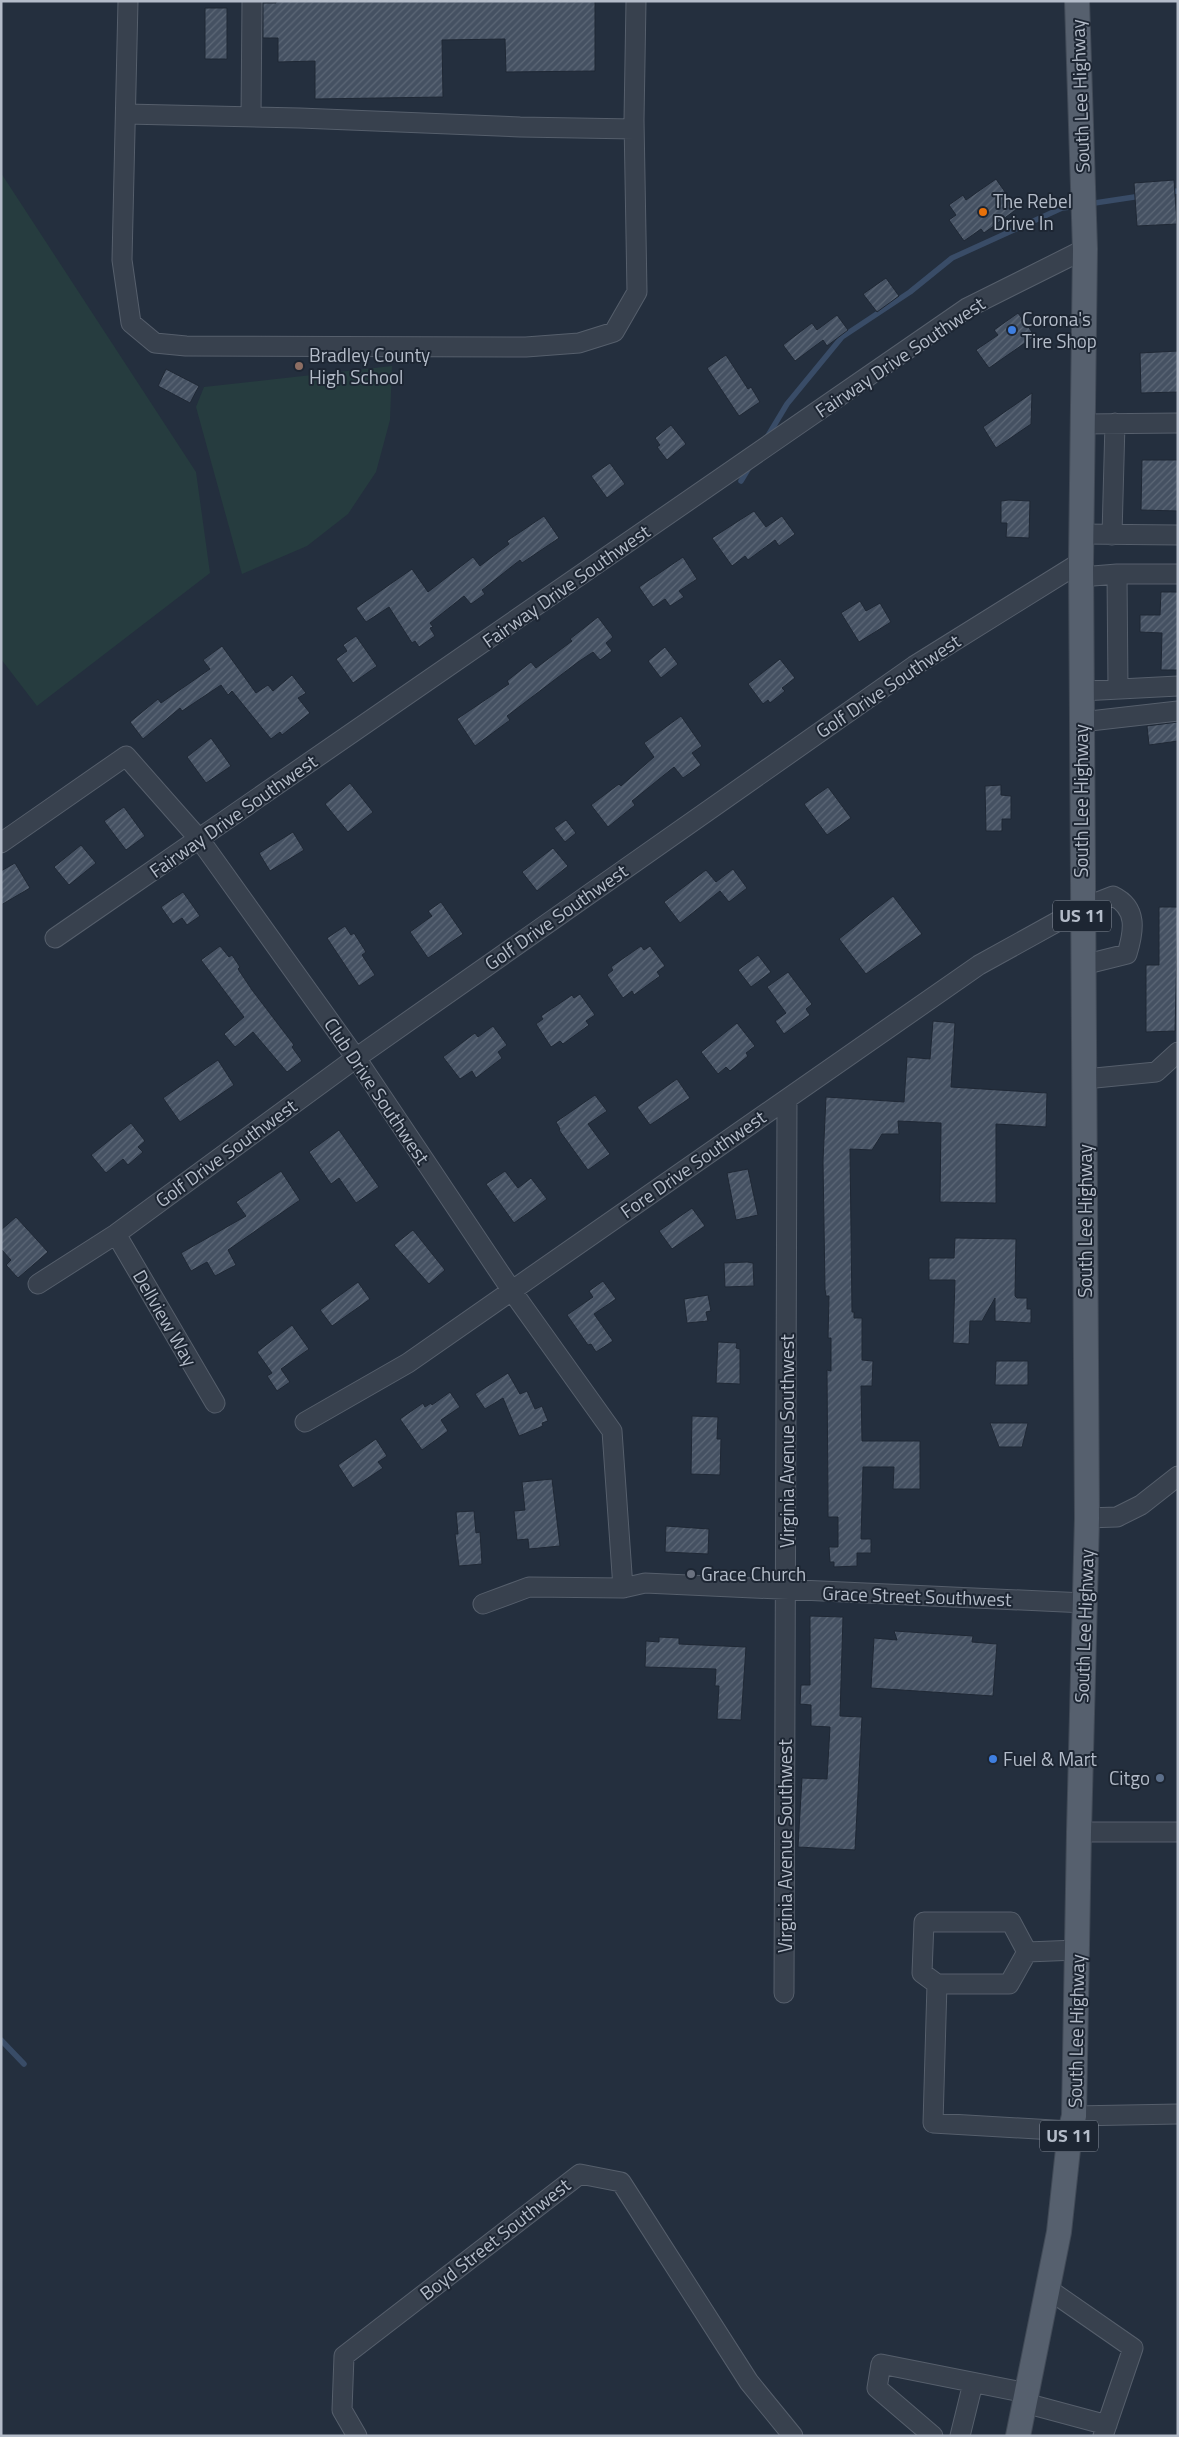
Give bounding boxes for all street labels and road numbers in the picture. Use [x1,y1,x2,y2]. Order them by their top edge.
street label: South Lee Highway [1062,19,1097,173]
street label: Fairway Drive Southwest [809,289,991,424]
street label: Fairway Drive Southwest [476,516,656,655]
street label: Golf Drive Southwest [810,626,966,745]
street label: South Lee Highway [1066,724,1095,878]
street label: Fairway Drive Southwest [143,746,323,885]
street label: Golf Drive Southwest [478,856,634,977]
road number: US 11 [1053,900,1111,931]
street label: Club Drive Southwest [317,1012,438,1170]
street label: Golf Drive Southwest [149,1091,303,1214]
street label: Fore Drive Southwest [614,1102,772,1225]
street label: South Lee Highway [1070,1144,1099,1298]
street label: Dellview Way [126,1264,205,1371]
street label: Virginia Avenue Southwest [772,1334,801,1548]
street label: South Lee Highway [1066,1549,1101,1703]
street label: Grace Street Southwest [822,1578,1013,1613]
street label: Virginia Avenue Southwest [770,1739,799,1953]
street label: South Lee Highway [1060,1954,1091,2108]
road number: US 11 [1040,2120,1098,2152]
street label: Boyd Street Southwest [413,2170,577,2307]

